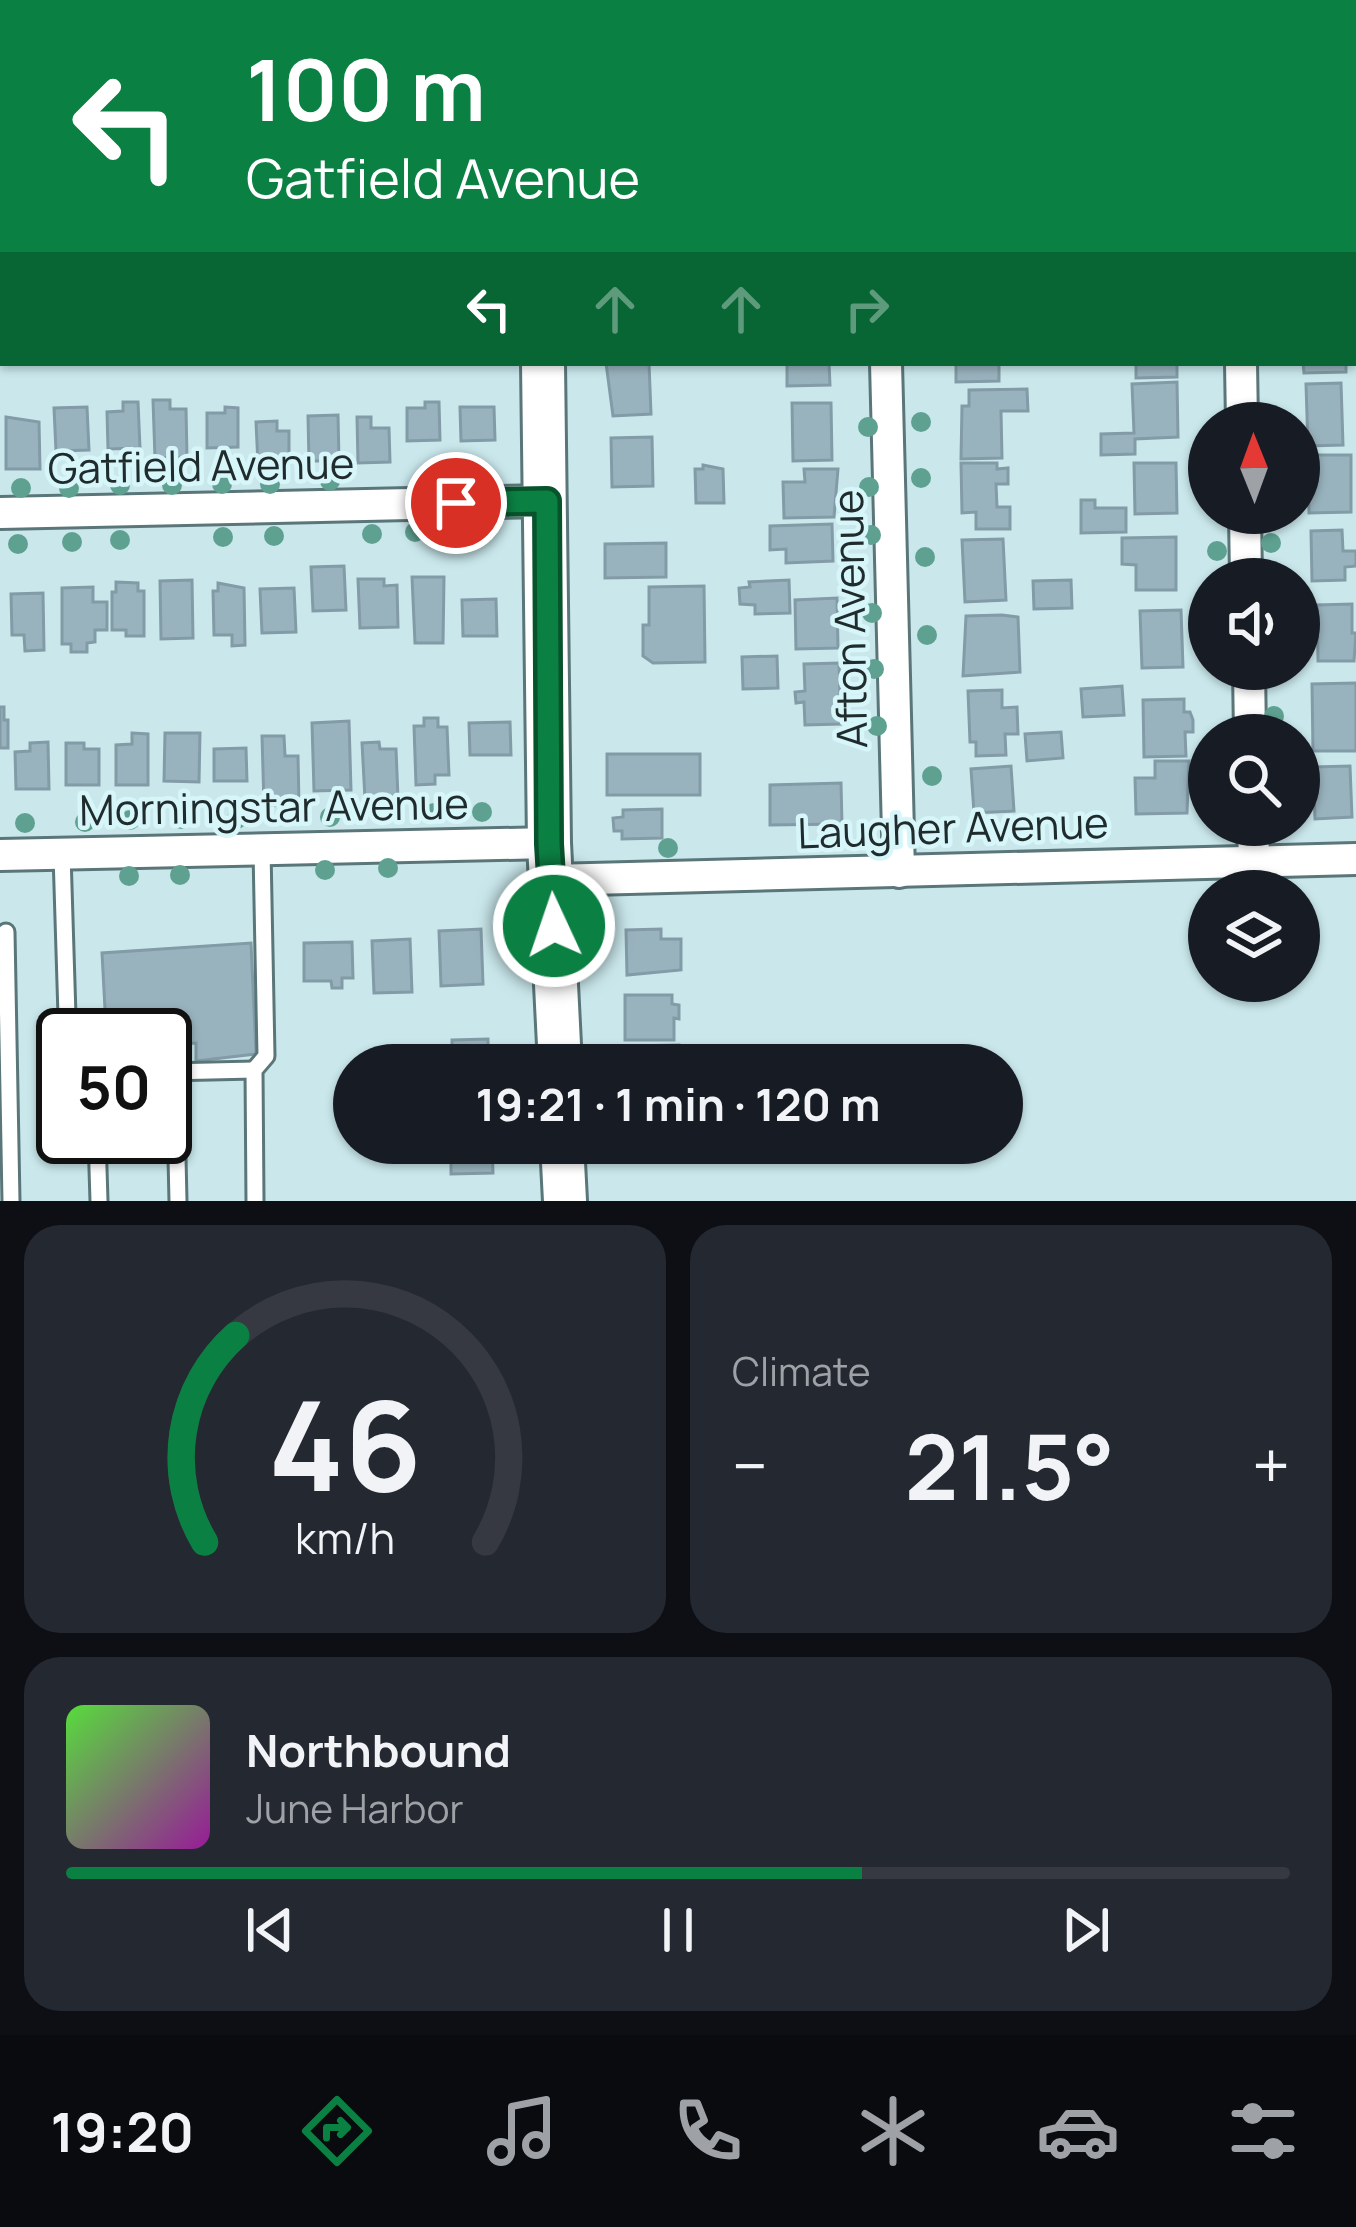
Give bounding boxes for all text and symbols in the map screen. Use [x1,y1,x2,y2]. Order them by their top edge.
text: 100 m [246,31,486,146]
icon: left [48,48,204,204]
text: Gatfield Avenue [246,140,640,214]
icon: left [456,276,522,342]
icon: ahead [582,276,648,342]
icon: ahead [708,276,774,342]
icon: right [834,276,900,342]
north arrow [1188,402,1320,534]
map controls [1188,402,1320,1002]
street label: Gatfield Avenue [47,433,355,497]
pin [405,452,507,554]
icon: arrive [423,470,489,536]
street label: Afton Avenue [818,489,880,749]
button: sound [1188,558,1320,690]
button: search [1188,714,1320,846]
street label: Morningstar Avenue [79,774,469,838]
street label: Laugher Avenue [796,793,1110,861]
position arrow [491,863,617,989]
button: layers [1188,870,1320,1002]
speed limit sign: 50 [36,1008,192,1164]
text: 19:21 · 1 min · 120 m [475,1073,881,1135]
text: Climate [732,1344,871,1398]
text: 46 [268,1358,422,1528]
text: 21.5° [905,1404,1115,1527]
text: − [732,1420,768,1510]
text: + [1252,1420,1290,1510]
text: km/h [295,1508,395,1567]
text: Northbound [246,1719,511,1781]
text: June Harbor [246,1781,464,1835]
icon: previous [237,1897,303,1963]
icon: pause [645,1897,711,1963]
icon: next [1053,1897,1119,1963]
icon: directions [295,2089,379,2173]
icon: music [480,2089,564,2173]
icon: phone [666,2089,750,2173]
icon: climate [851,2089,935,2173]
icon: car [1036,2089,1120,2173]
icon: filters [1221,2089,1305,2173]
text: 19:20 [51,2094,194,2168]

